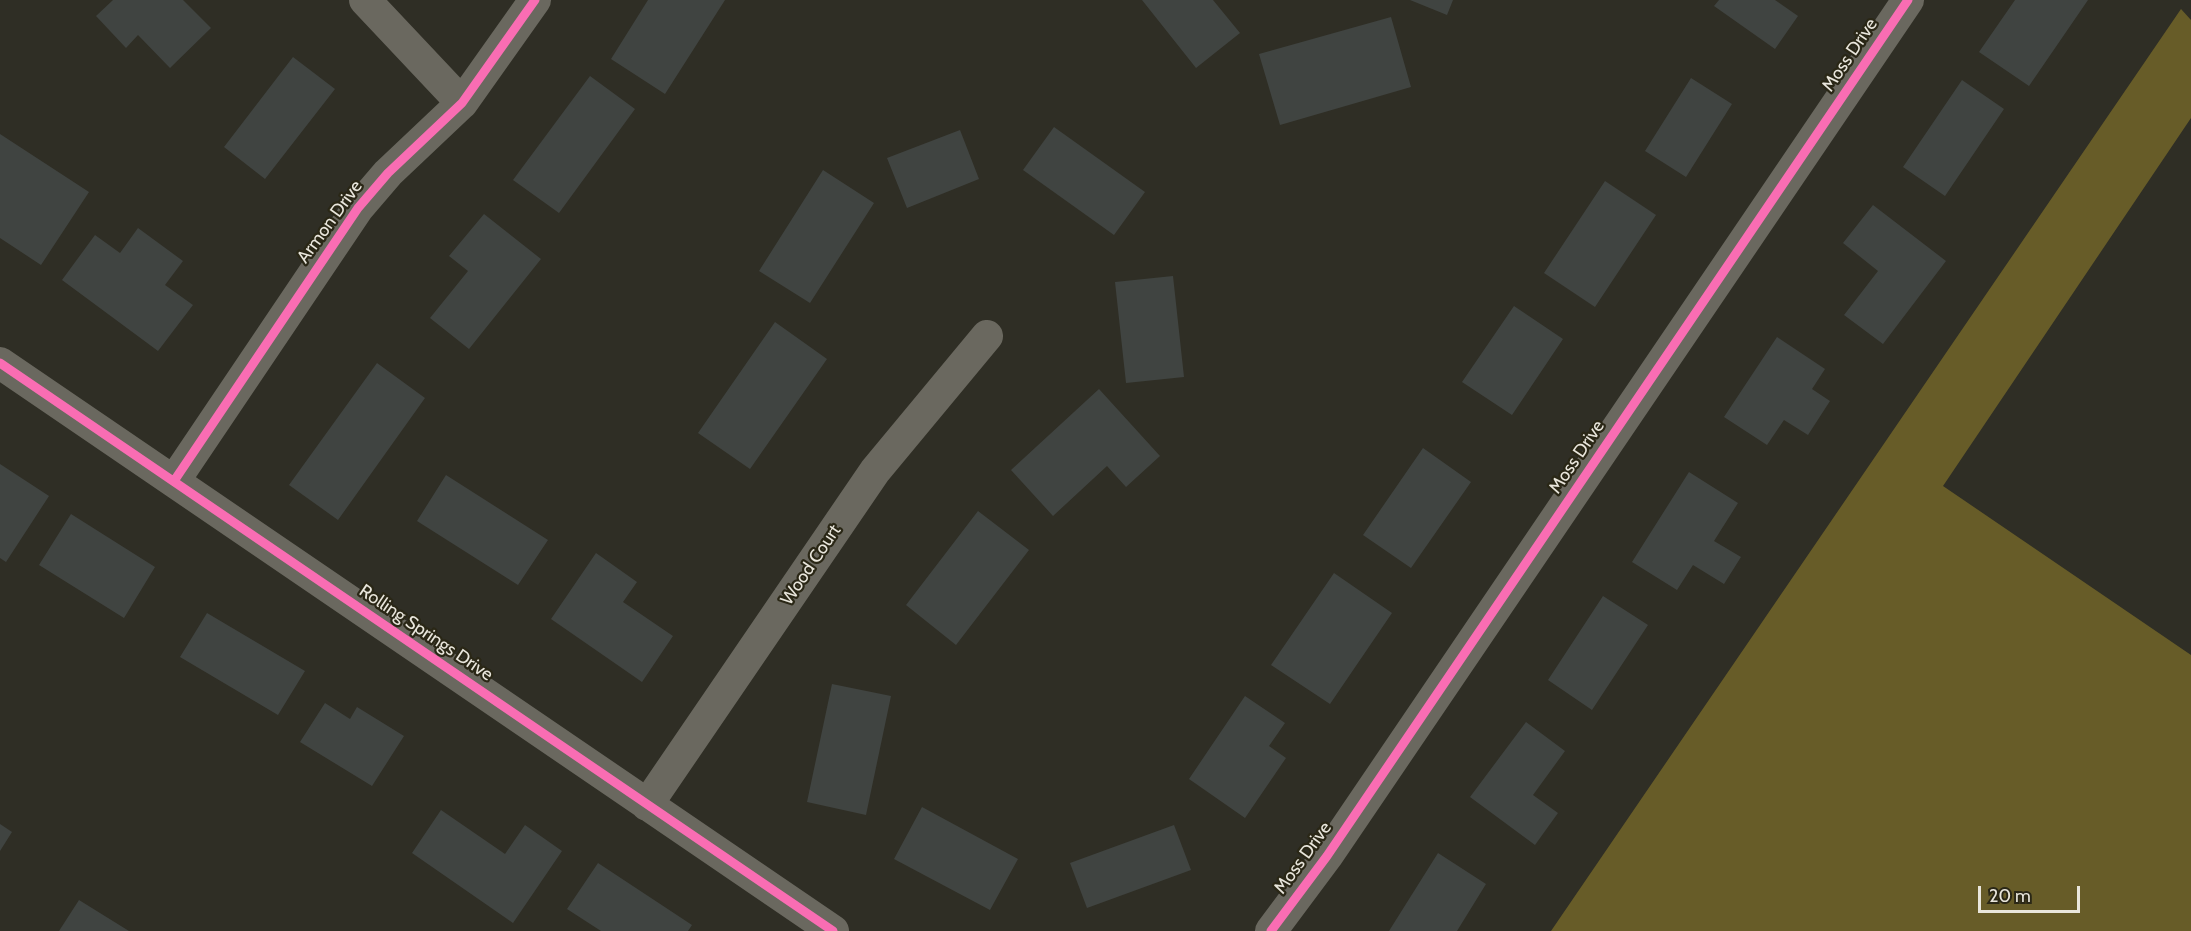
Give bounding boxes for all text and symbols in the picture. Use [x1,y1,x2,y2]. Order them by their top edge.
street label: Moss Drive [1818,14,1882,96]
street label: Armon Drive [293,176,367,268]
street label: Moss Drive [1545,416,1609,498]
street label: Wood Court [776,521,846,609]
street label: Rolling Springs Drive [355,580,497,686]
street label: Moss Drive [1270,818,1336,898]
scale bar [1981,874,2083,912]
text: 20 m [1989,885,2031,907]

